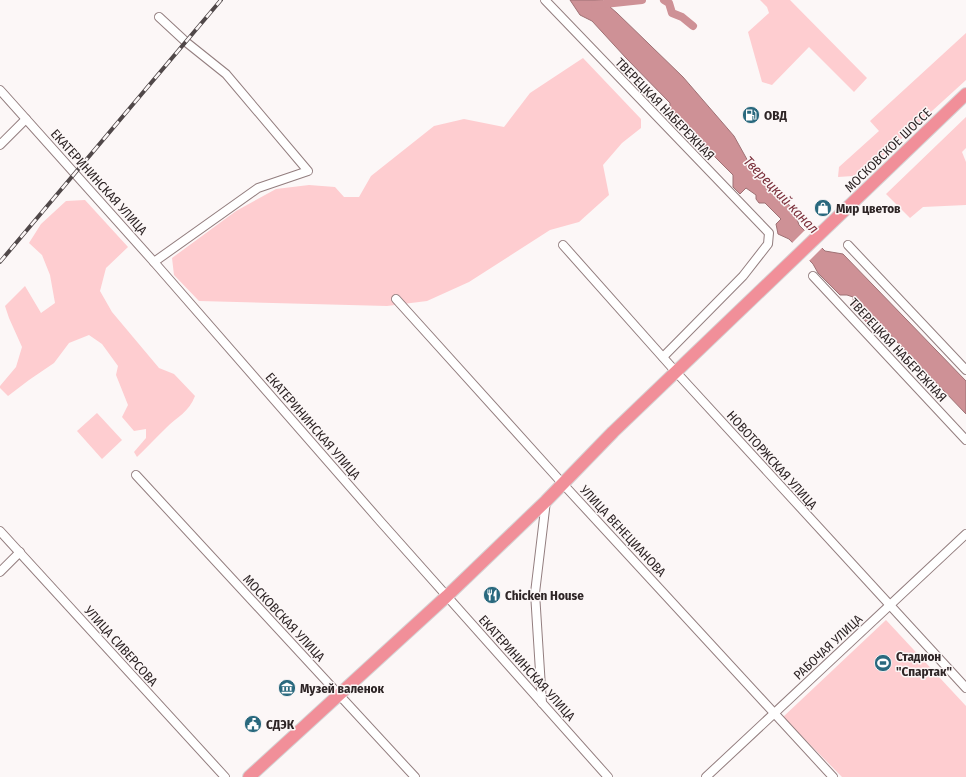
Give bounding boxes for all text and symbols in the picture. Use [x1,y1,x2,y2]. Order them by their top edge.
street label: ТВЕРЕЦКАЯ НАБЕРЕЖНАЯ [612,55,718,163]
fuel station icon: ОВД [741,105,761,125]
street label: МОСКОВСКОЕ ШОССЕ [842,105,934,195]
place label: ОВД [764,108,787,123]
street label: ЕКАТЕРИНИНСКАЯ УЛИЦА [48,126,150,238]
water label: Тверецкий канал [740,153,822,237]
shop icon: Мир цветов [813,198,833,218]
place label: Мир цветов [836,201,901,216]
street label: ТВЕРЕЦКАЯ НАБЕРЕЖНАЯ [846,295,950,405]
street label: ЕКАТЕРИНИНСКАЯ УЛИЦА [263,370,364,483]
street label: НОВОТОРЖСКАЯ УЛИЦА [724,408,820,512]
street label: УЛИЦА ВЕНЕЦИАНОВА [576,482,669,580]
street label: МОСКОВСКАЯ УЛИЦА [240,572,328,664]
restaurant icon: Chicken House [482,585,502,605]
place label: Chicken House [505,588,584,603]
street label: УЛИЦА СИВЕРСОВА [81,602,161,689]
street label: РАБОЧАЯ УЛИЦА [791,611,866,683]
street label: ЕКАТЕРИНИНСКАЯ УЛИЦА [476,612,578,724]
place label: Стадион "Спартак" [896,649,952,679]
sports icon: Стадион "Спартак" [873,653,893,673]
museum icon: Музей валенок [277,678,297,698]
place label: Музей валенок [300,681,385,696]
public building icon: СДЭК [243,714,263,734]
place label: СДЭК [266,717,295,732]

